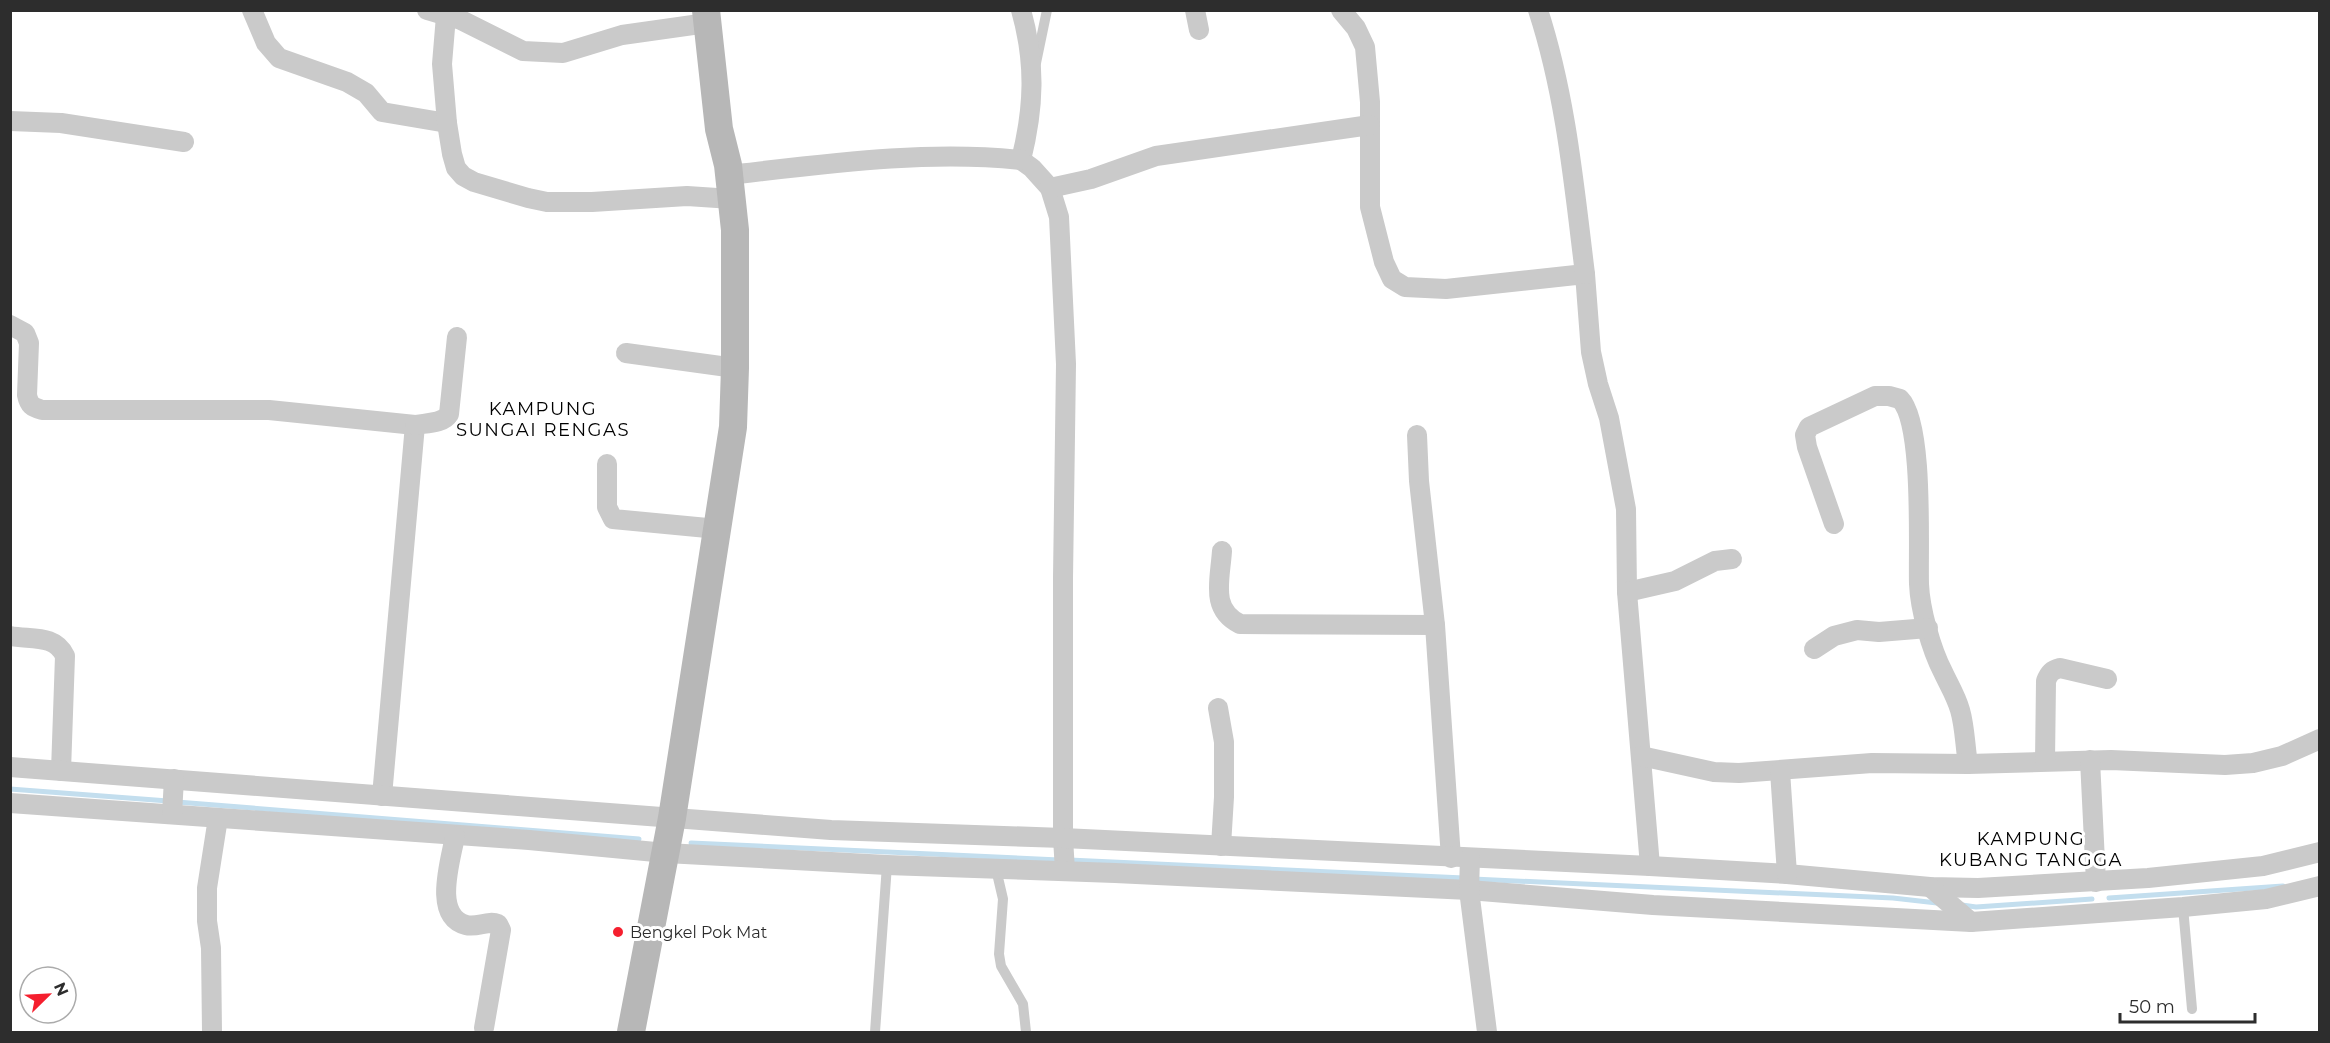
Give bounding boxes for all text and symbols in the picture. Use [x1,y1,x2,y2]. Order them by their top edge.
district label: KAMPUNG SUNGAI RENGAS [456,398,630,441]
district label: KAMPUNG KUBANG TANGGA [1939,828,2123,871]
place label: Bengkel Pok Mat [630,923,768,942]
marker: Bengkel Pok Mat [611,925,625,939]
north arrow [18,965,78,1025]
text: N [50,979,73,999]
scale bar [2120,986,2255,1024]
text: 50 m [2129,996,2175,1018]

